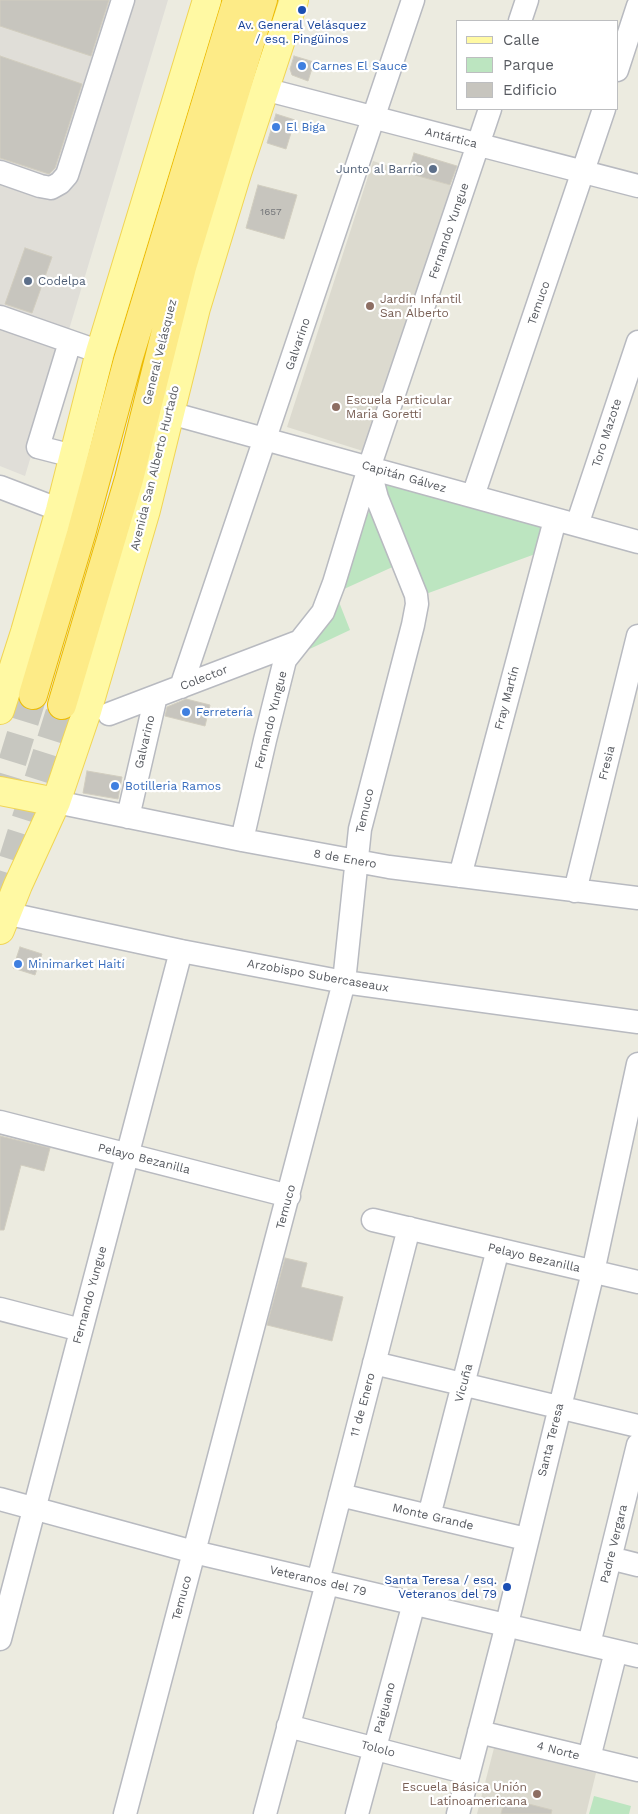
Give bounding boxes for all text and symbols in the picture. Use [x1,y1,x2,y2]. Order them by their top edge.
marker: Av. General Velásquez / esq. Pingüinos [296,4,308,16]
place label: Av. General Velásquez / esq. Pingüinos [238,18,366,46]
legend [456,20,618,110]
text: Calle [503,31,540,49]
text: Parque [503,56,554,74]
place label: Carnes El Sauce [312,59,408,73]
marker: Carnes El Sauce [296,60,308,72]
text: Edificio [503,81,557,99]
place label: El Biga [286,120,326,134]
marker: El Biga [270,121,282,133]
street label: Antártica [423,125,479,151]
place label: Junto al Barrio [336,162,423,176]
marker: Junto al Barrio [427,163,439,175]
street label: Fernando Yungue [426,181,472,281]
house number: 1657 [260,206,282,218]
place label: Codelpa [38,274,86,288]
marker: Codelpa [22,275,34,287]
street label: Temuco [525,279,553,327]
place label: Jardín Infantil San Alberto [380,292,462,320]
street label: General Velásquez [140,298,180,406]
marker: Jardín Infantil San Alberto [364,300,376,312]
street label: Galvarino [282,316,314,372]
street label: Avenida San Alberto Hurtado [127,384,183,552]
place label: Escuela Particular Maria Goretti [346,393,452,421]
street label: Toro Mazote [589,397,625,469]
marker: Escuela Particular Maria Goretti [330,401,342,413]
street label: Capitán Gálvez [360,458,448,496]
street label: Colector [178,662,230,694]
street label: Fray Martín [492,665,522,731]
street label: Fernando Yungue [252,669,290,771]
place label: Ferretería [196,705,253,719]
marker: Ferretería [180,706,192,718]
street label: Galvarino [132,714,158,770]
street label: Fresia [596,744,618,782]
place label: Botilleria Ramos [125,779,221,793]
marker: Botilleria Ramos [109,780,121,792]
street label: Temuco [353,787,377,835]
street label: 8 de Enero [312,846,378,872]
street label: Arzobispo Subercaseaux [246,956,390,996]
place label: Minimarket Haití [28,957,125,971]
marker: Minimarket Haití [12,958,24,970]
street label: Pelayo Bezanilla [96,1141,192,1177]
street label: Temuco [273,1183,299,1231]
street label: Pelayo Bezanilla [486,1240,582,1276]
street label: Fernando Yungue [70,1244,110,1346]
street label: Vicuña [452,1362,476,1404]
street label: 11 de Enero [348,1371,378,1439]
street label: Santa Teresa [535,1402,567,1478]
street label: Monte Grande [391,1501,475,1533]
street label: Padre Vergara [597,1503,631,1585]
street label: Veteranos del 79 [268,1563,368,1599]
place label: Santa Teresa / esq. Veteranos del 79 [384,1573,497,1601]
street label: Temuco [169,1574,195,1622]
marker: Santa Teresa / esq. Veteranos del 79 [501,1581,513,1593]
street label: Paiguano [371,1681,399,1735]
street label: Tololo [359,1738,397,1760]
street label: 4 Norte [535,1739,581,1763]
place label: Escuela Básica Unión Latinoamericana [402,1780,527,1808]
marker: Escuela Básica Unión Latinoamericana [531,1788,543,1800]

